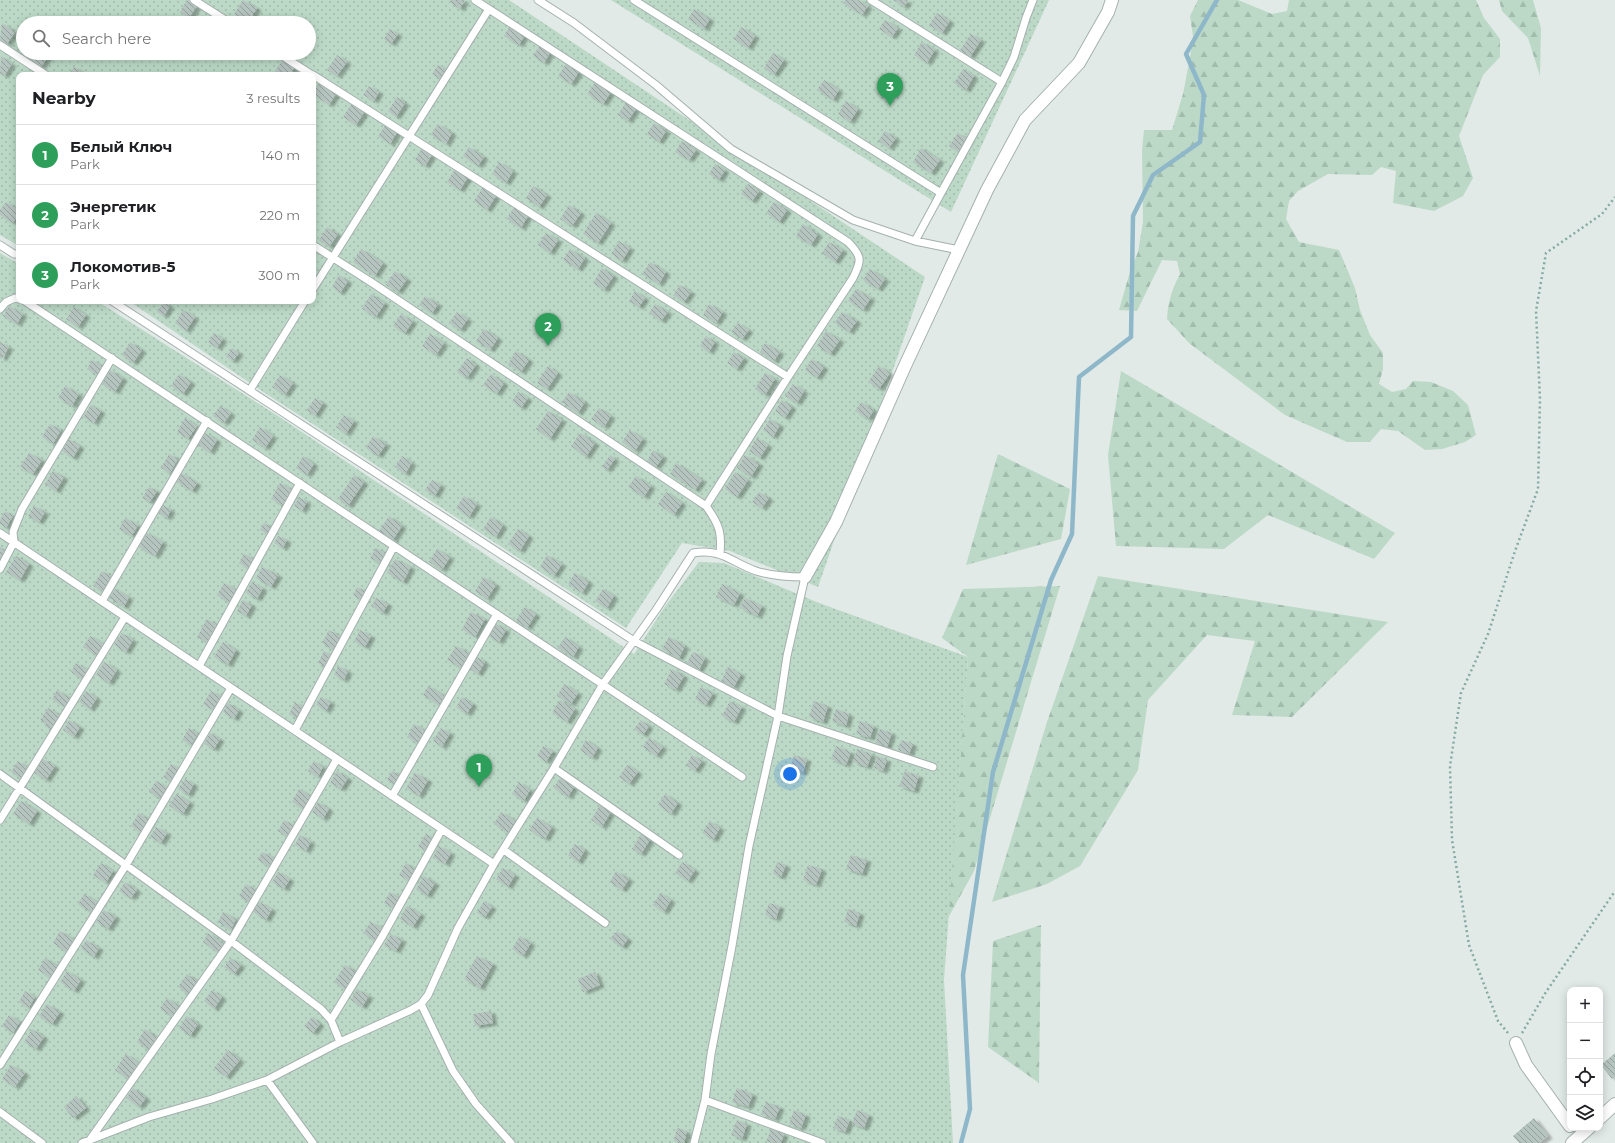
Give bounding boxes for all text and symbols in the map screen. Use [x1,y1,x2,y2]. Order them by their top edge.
search box [16,16,316,60]
icon: search [30,27,52,49]
text: Search here [62,29,151,48]
pin: 3 [877,73,903,106]
text: Nearby [32,88,96,108]
text: 3 results [246,90,300,106]
text: Белый Ключ [70,137,172,156]
text: 1 [42,147,48,163]
text: 140 m [261,147,300,163]
text: Park [70,156,100,172]
text: Энергетик [70,197,156,216]
text: 2 [41,207,49,223]
text: 220 m [259,207,300,223]
text: Park [70,216,100,232]
text: Локомотив-5 [70,257,175,276]
text: 3 [41,267,49,283]
text: 300 m [258,267,300,283]
text: Park [70,276,100,292]
pin: 2 [535,313,561,346]
pin: 1 [466,754,492,787]
your location [780,764,800,784]
map controls [1567,987,1603,1131]
button: + [1567,987,1603,1023]
button: − [1567,1023,1603,1059]
button: locate [1567,1059,1603,1095]
button: layers [1567,1095,1603,1131]

